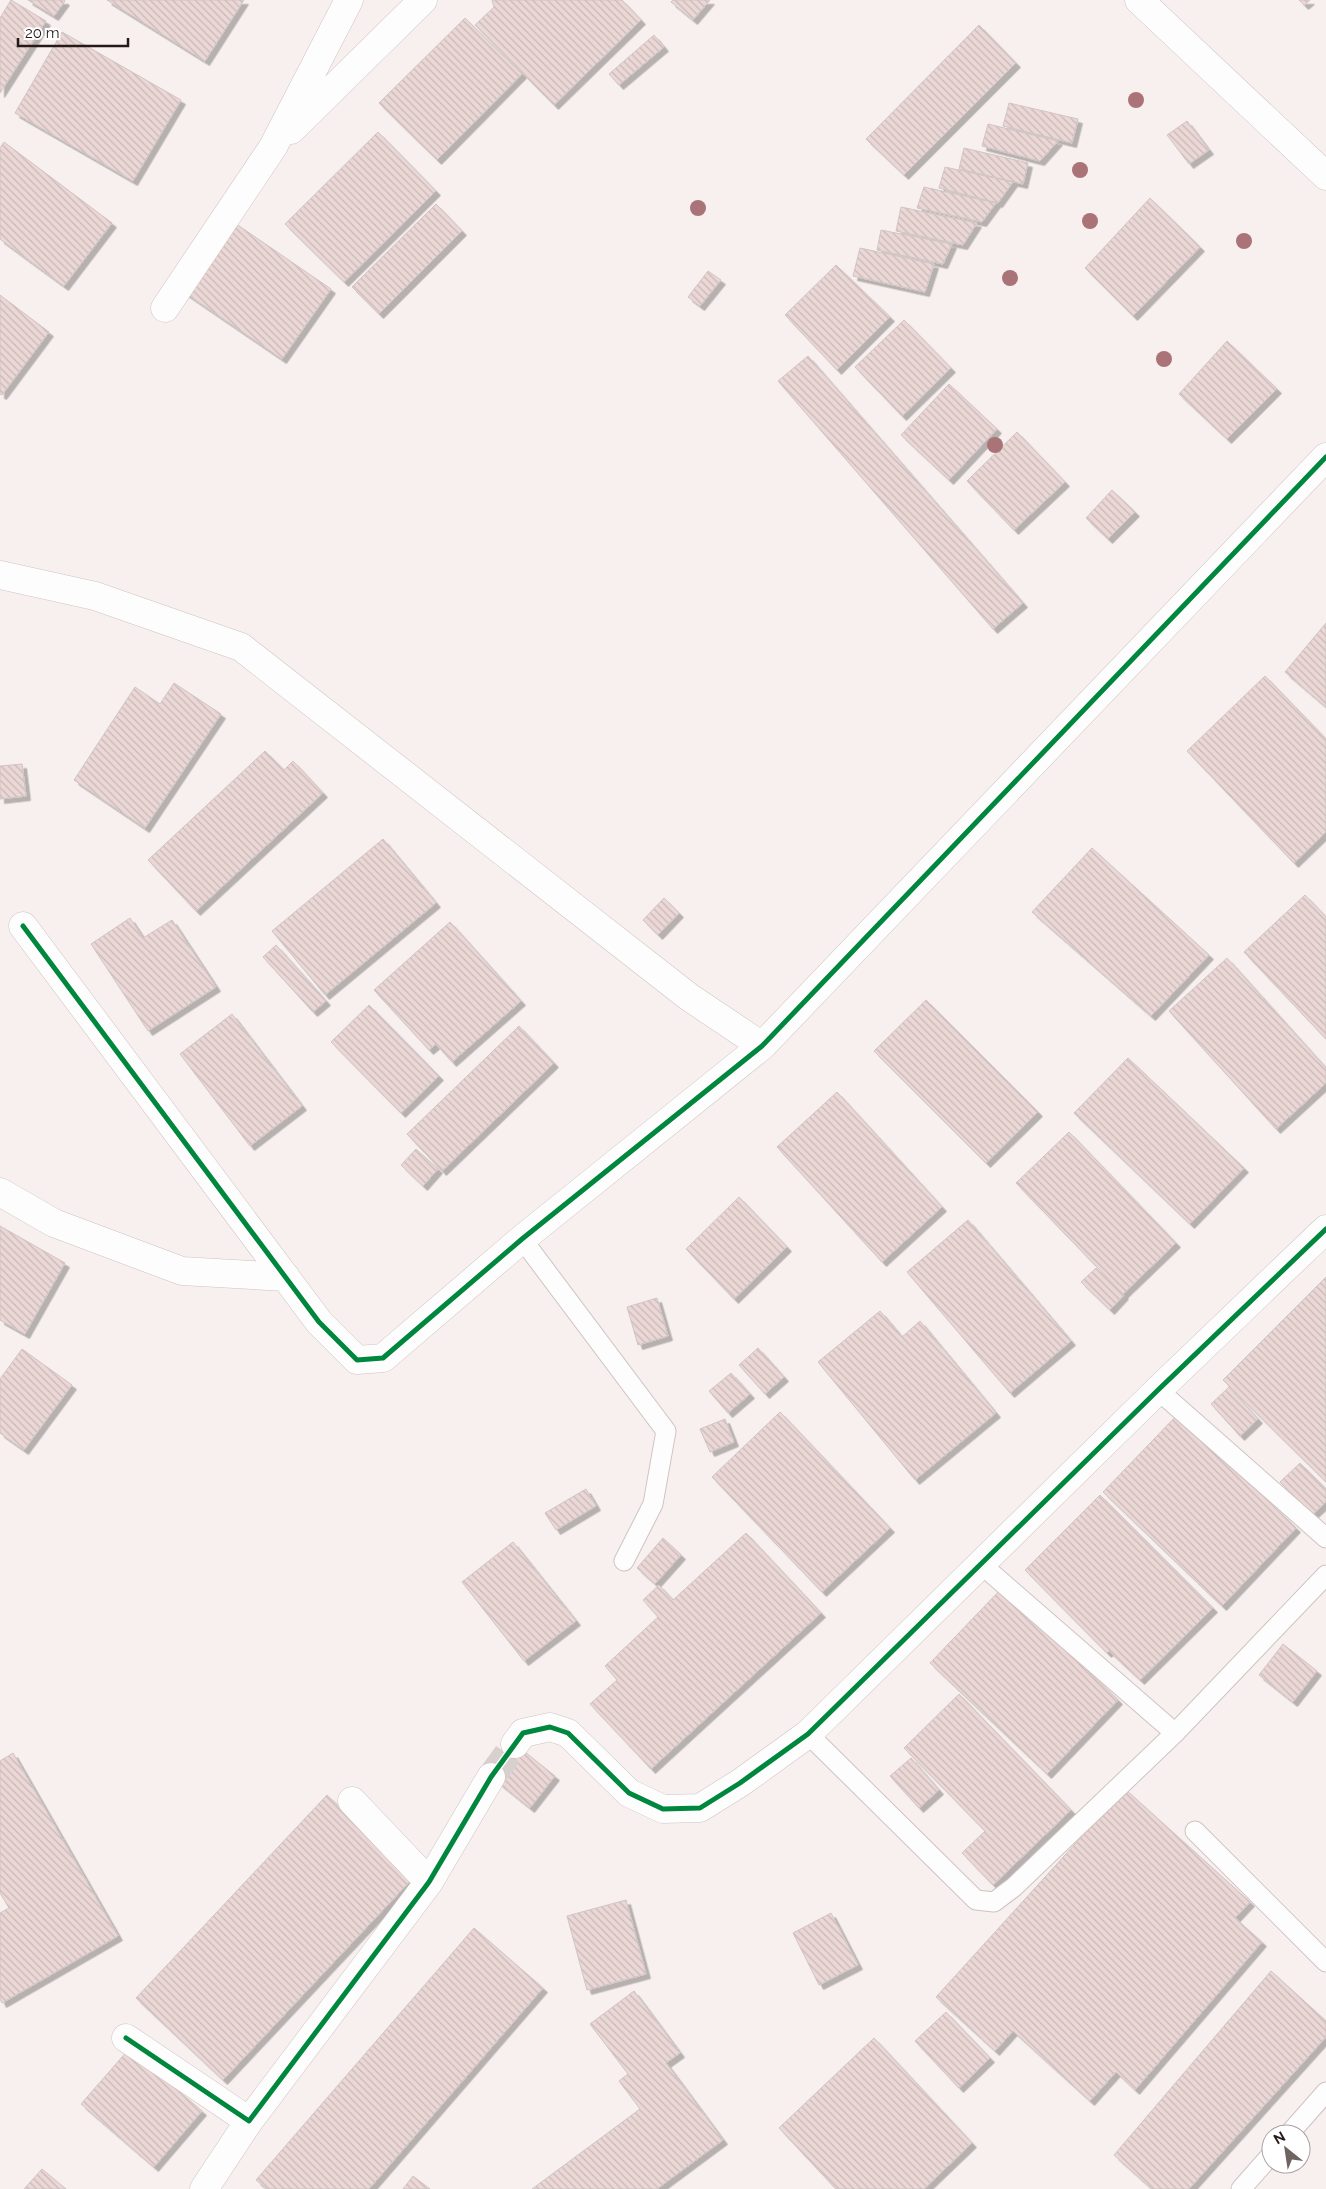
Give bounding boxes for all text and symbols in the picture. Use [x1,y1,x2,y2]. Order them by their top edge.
scale bar [18,15,128,47]
text: 20 m [25,24,60,42]
north arrow [1261,2124,1311,2174]
text: N [1271,2128,1288,2147]

